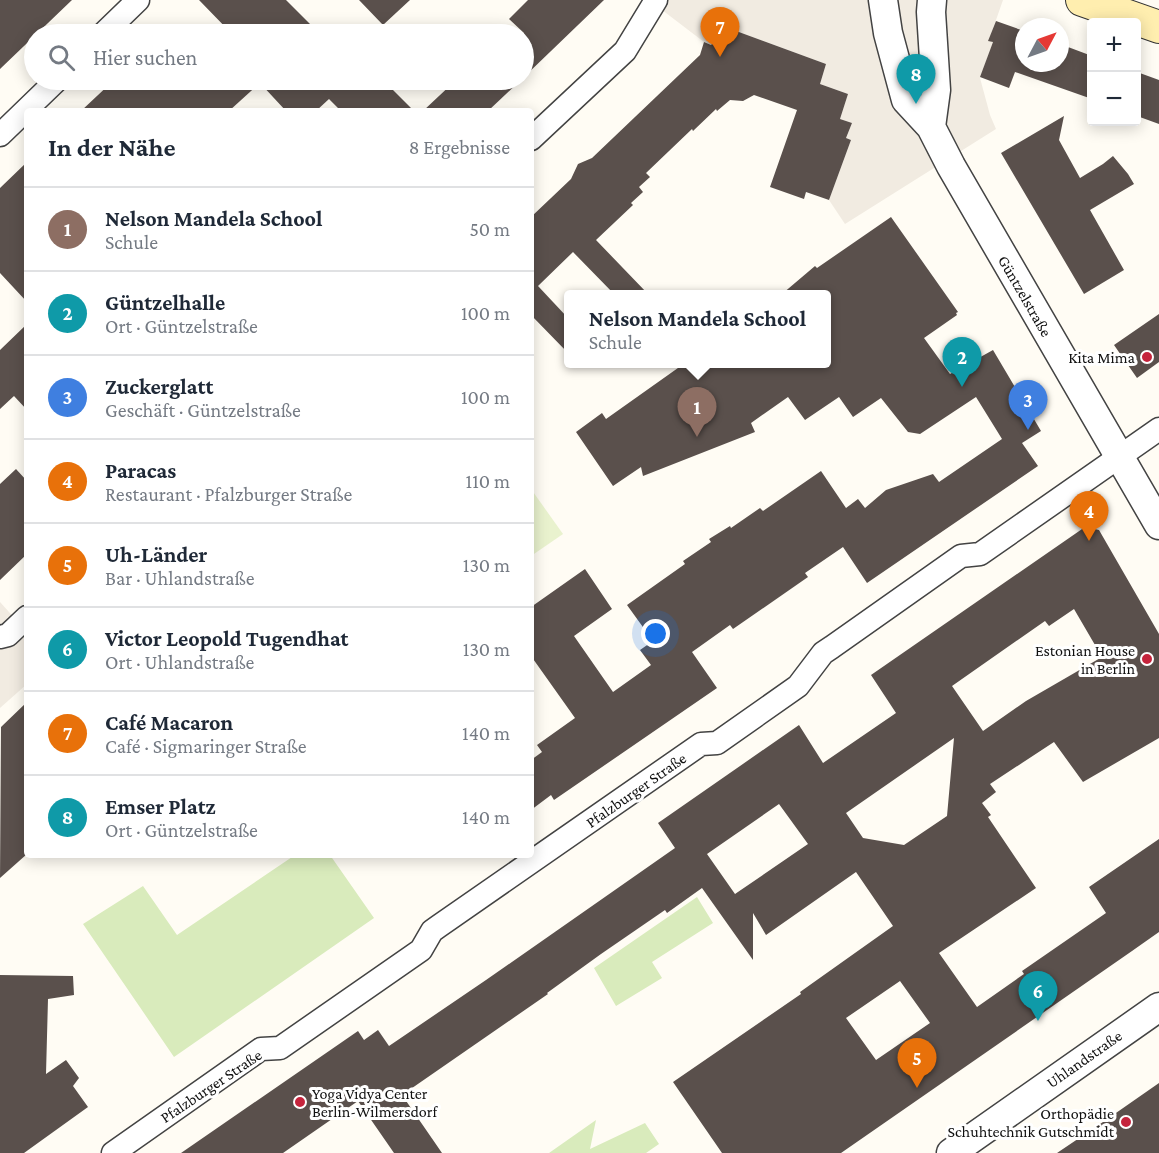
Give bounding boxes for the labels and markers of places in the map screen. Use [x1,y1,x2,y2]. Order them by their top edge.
pin: 7 [700,8,740,57]
pin: 8 [896,54,936,104]
pin: 2 [942,338,982,387]
place label: Kita Mima [1068,349,1136,366]
marker: Kita Mima [1140,350,1154,364]
pin: 3 [1008,380,1048,430]
pin: 1 [678,388,716,437]
pin: 4 [1070,492,1108,541]
place label: Estonian House in Berlin [1035,642,1135,677]
marker: Estonian House in Berlin [1140,652,1154,666]
pin: 6 [1018,972,1058,1021]
pin: 5 [898,1038,936,1088]
place label: Yoga Vidya Center Berlin-Wilmersdorf [312,1085,438,1120]
marker: Yoga Vidya Center Berlin-Wilmersdorf [293,1095,307,1109]
place label: Orthopädie Schuhtechnik Gutschmidt [948,1105,1115,1140]
marker: Orthopädie Schuhtechnik Gutschmidt [1119,1115,1133,1129]

